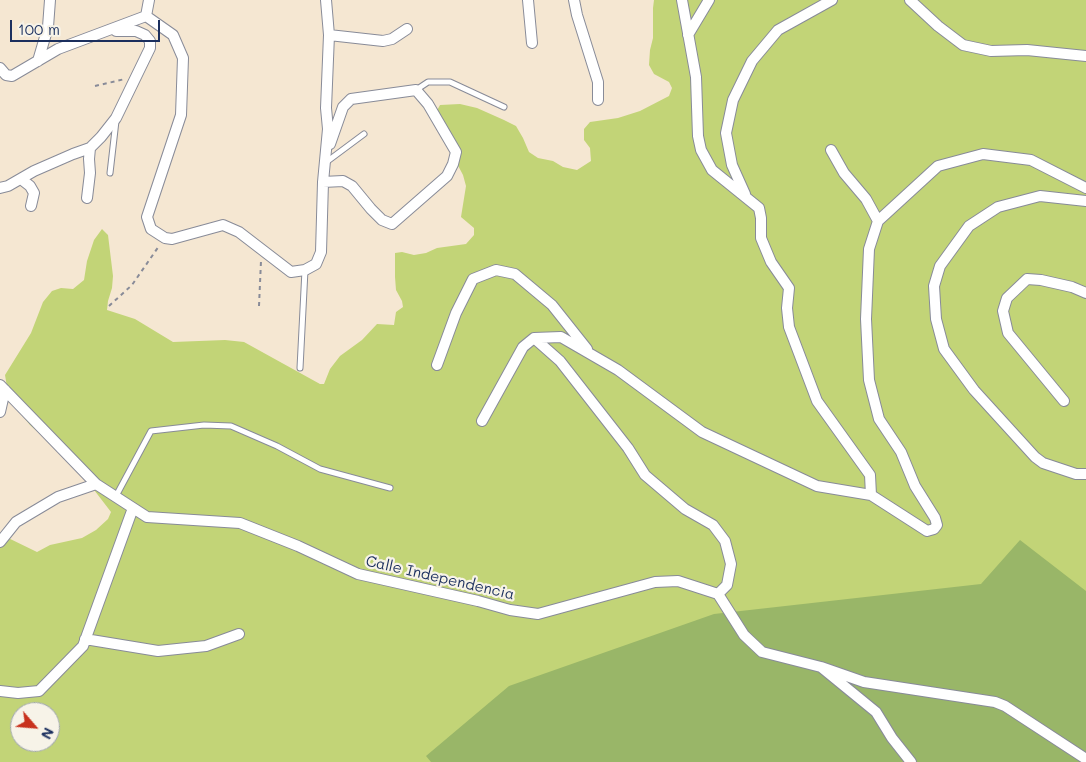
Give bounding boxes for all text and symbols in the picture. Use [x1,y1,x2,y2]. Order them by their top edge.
scale bar [12,10,162,42]
text: 100 m [18,19,60,39]
street label: Calle Independencia [364,552,516,604]
north arrow [10,702,60,752]
text: N [37,725,59,743]

